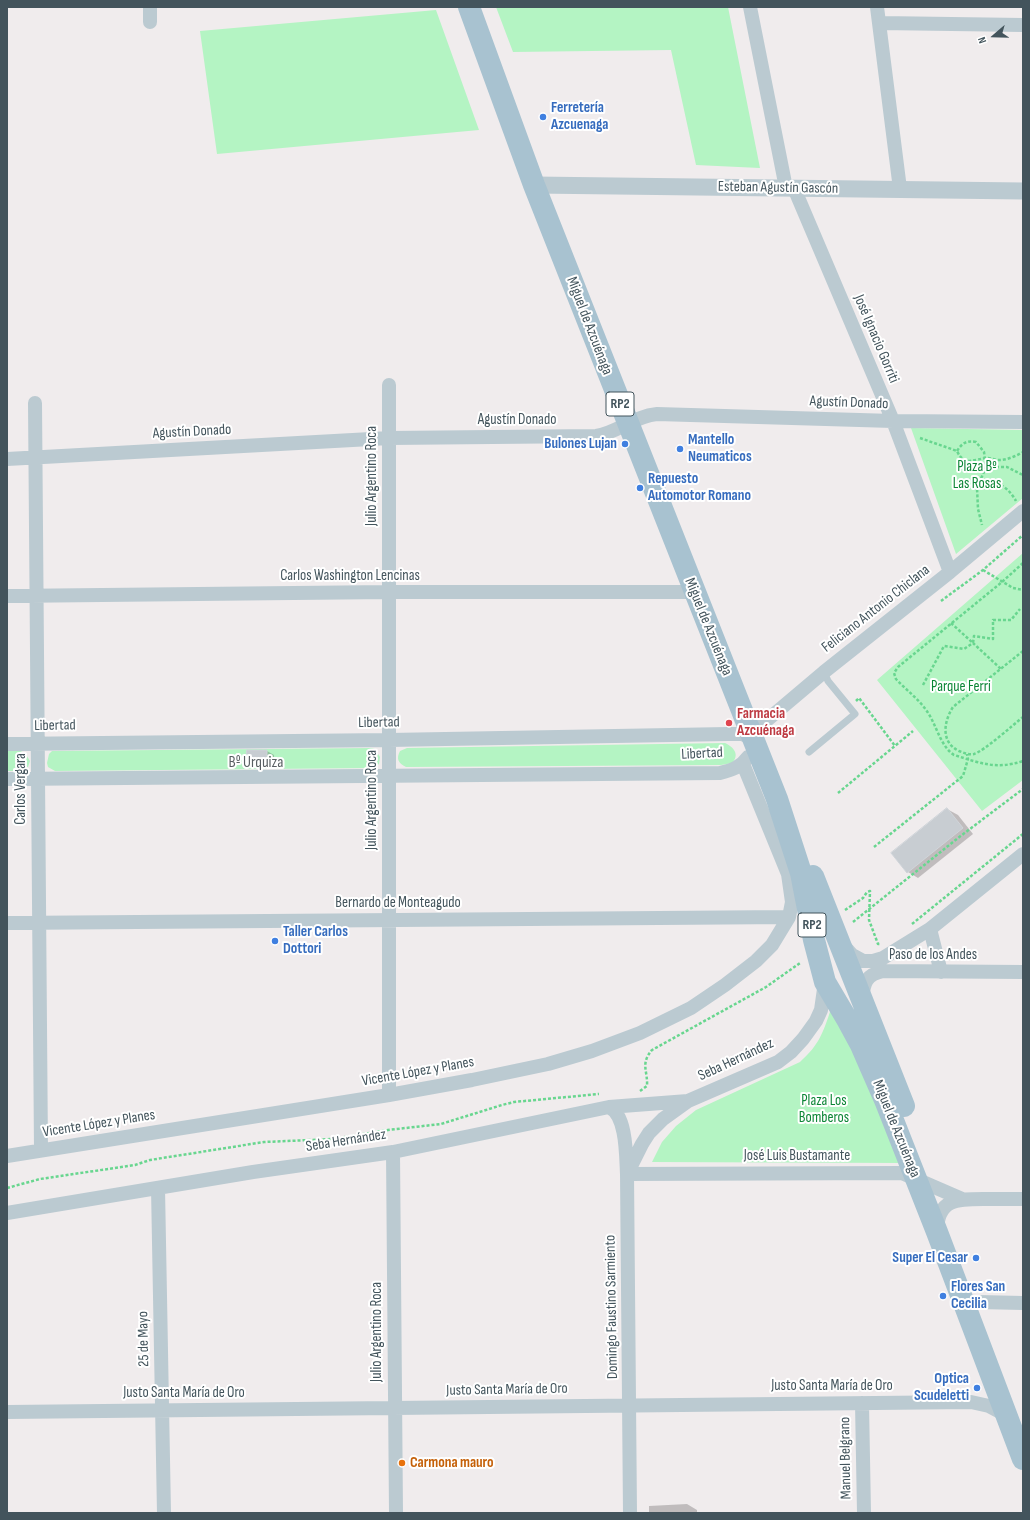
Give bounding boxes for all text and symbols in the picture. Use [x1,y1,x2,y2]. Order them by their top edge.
north arrow [974,16,1014,56]
text: N [975,35,989,45]
place label: Ferretería Azcuenaga [551,99,608,134]
marker: Ferretería Azcuenaga [538,112,548,122]
street label: Esteban Agustín Gascón [718,178,838,198]
street label: Miguel de Azcuénaga [562,274,616,378]
street label: José Ignacio Gorriti [849,292,903,386]
road number: RP2 [606,392,634,416]
street label: Agustín Donado [809,393,889,413]
street label: Agustín Donado [478,411,556,429]
street label: Agustín Donado [152,421,232,443]
street label: Julio Argentino Roca [363,426,381,526]
place label: Mantello Neumaticos [688,431,752,466]
place label: Bulones Lujan [544,435,617,453]
marker: Bulones Lujan [620,439,630,449]
marker: Mantello Neumaticos [675,444,685,454]
park label: Plaza Bº Las Rosas [953,458,1001,493]
place label: Repuesto Automotor Romano [648,470,751,505]
marker: Repuesto Automotor Romano [635,483,645,493]
street label: Feliciano Antonio Chiclana [818,561,934,657]
street label: Carlos Washington Lencinas [280,567,420,585]
street label: Miguel de Azcuénaga [680,576,736,678]
park label: Parque Ferri [931,678,991,696]
place label: Farmacia Azcuénaga [737,705,794,740]
street label: Libertad [358,714,400,732]
street label: Libertad [34,717,76,735]
marker: Farmacia Azcuénaga [724,718,734,728]
street label: Libertad [681,744,723,764]
street label: Julio Argentino Roca [363,750,381,850]
street label: Carlos Vergara [12,753,30,825]
district label: Bº Urquiza [229,753,283,773]
street label: Bernardo de Monteagudo [335,894,461,912]
road number: RP2 [798,913,826,937]
place label: Taller Carlos Dottori [283,923,348,958]
marker: Taller Carlos Dottori [270,936,280,946]
street label: Paso de los Andes [889,946,977,964]
street label: Seba Hernández [695,1035,777,1085]
street label: Vicente López y Planes [361,1053,475,1091]
street label: Miguel de Azcuénaga [868,1078,924,1180]
park label: Plaza Los Bomberos [799,1092,849,1127]
street label: Vicente López y Planes [42,1106,156,1142]
street label: Seba Hernández [305,1126,387,1156]
street label: José Luis Bustamante [744,1147,850,1165]
street label: Domingo Faustino Sarmiento [602,1235,622,1379]
place label: Super El Cesar [892,1249,968,1267]
marker: Super El Cesar [971,1253,981,1263]
place label: Flores San Cecilia [951,1278,1005,1313]
street label: Julio Argentino Roca [368,1282,386,1382]
marker: Flores San Cecilia [938,1291,948,1301]
street label: 25 de Mayo [135,1311,153,1367]
place label: Optica Scudeletti [914,1370,969,1405]
street label: Justo Santa María de Oro [771,1377,893,1395]
street label: Justo Santa María de Oro [446,1380,568,1400]
marker: Optica Scudeletti [972,1383,982,1393]
street label: Justo Santa María de Oro [123,1384,245,1402]
street label: Manuel Belgrano [836,1417,856,1499]
place label: Carmona mauro [410,1454,494,1472]
marker: Carmona mauro [397,1458,407,1468]

